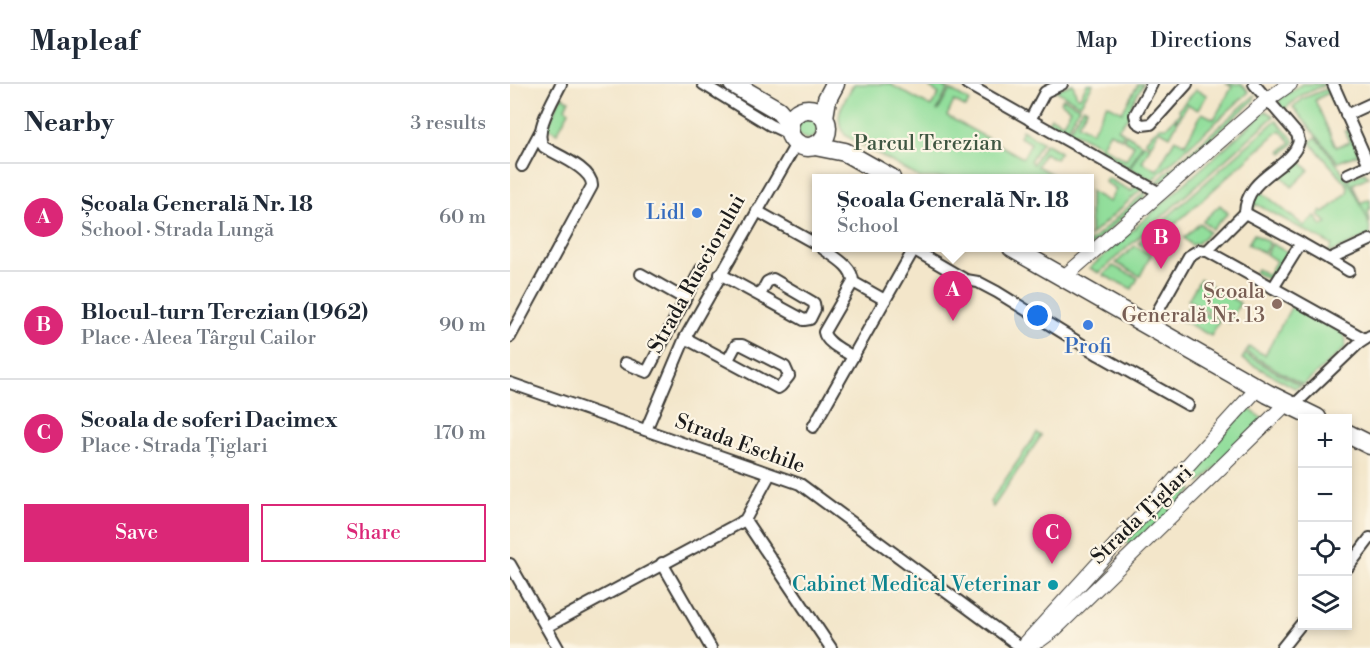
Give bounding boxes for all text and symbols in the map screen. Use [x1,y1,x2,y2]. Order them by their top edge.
text: Mapleaf [30,24,138,59]
text: Map [1076,28,1118,54]
text: Directions [1151,28,1252,54]
text: Saved [1285,28,1340,54]
text: Nearby [24,107,114,139]
text: 3 results [410,111,486,136]
park label: Parcul Terezian [854,131,1003,157]
popup [812,174,1094,252]
text: Școala Generală Nr. 18 [837,187,1069,214]
street label: Strada Rusciorului [643,190,751,358]
text: Școala Generală Nr. 18 [81,191,313,218]
place label: Lidl [646,200,685,226]
text: A [36,205,51,230]
text: 60 m [439,205,486,230]
marker: Lidl [690,206,704,220]
text: School [837,214,899,239]
text: School · Strada Lungă [81,218,274,243]
pin: B [1142,220,1180,269]
pin: A [934,272,972,321]
place label: Școala Generală Nr. 13 [1121,279,1265,329]
marker: Școala Generală Nr. 13 [1270,297,1284,311]
text: Blocul-turn Terezian (1962) [81,299,368,326]
your location [1023,301,1052,330]
text: B [36,313,51,338]
text: 90 m [439,313,486,338]
marker: Profi [1081,318,1095,332]
text: Place · Aleea Târgul Cailor [81,326,316,351]
place label: Profi [1064,334,1112,360]
text: Scoala de soferi Dacimex [81,407,337,434]
street label: Strada Eschile [671,408,809,480]
map controls [1298,414,1352,630]
button: + [1298,414,1352,468]
text: C [36,421,51,446]
text: 170 m [434,421,486,446]
text: Place · Strada Țiglari [81,434,268,459]
street label: Strada Țiglari [1086,460,1198,570]
button: − [1298,468,1352,522]
button: Save [24,504,249,562]
button: Share [261,504,486,562]
pin: C [1032,514,1072,564]
button: locate [1298,522,1352,576]
place label: Cabinet Medical Veterinar [792,572,1041,598]
button: layers [1298,576,1352,630]
marker: Cabinet Medical Veterinar [1046,578,1060,592]

